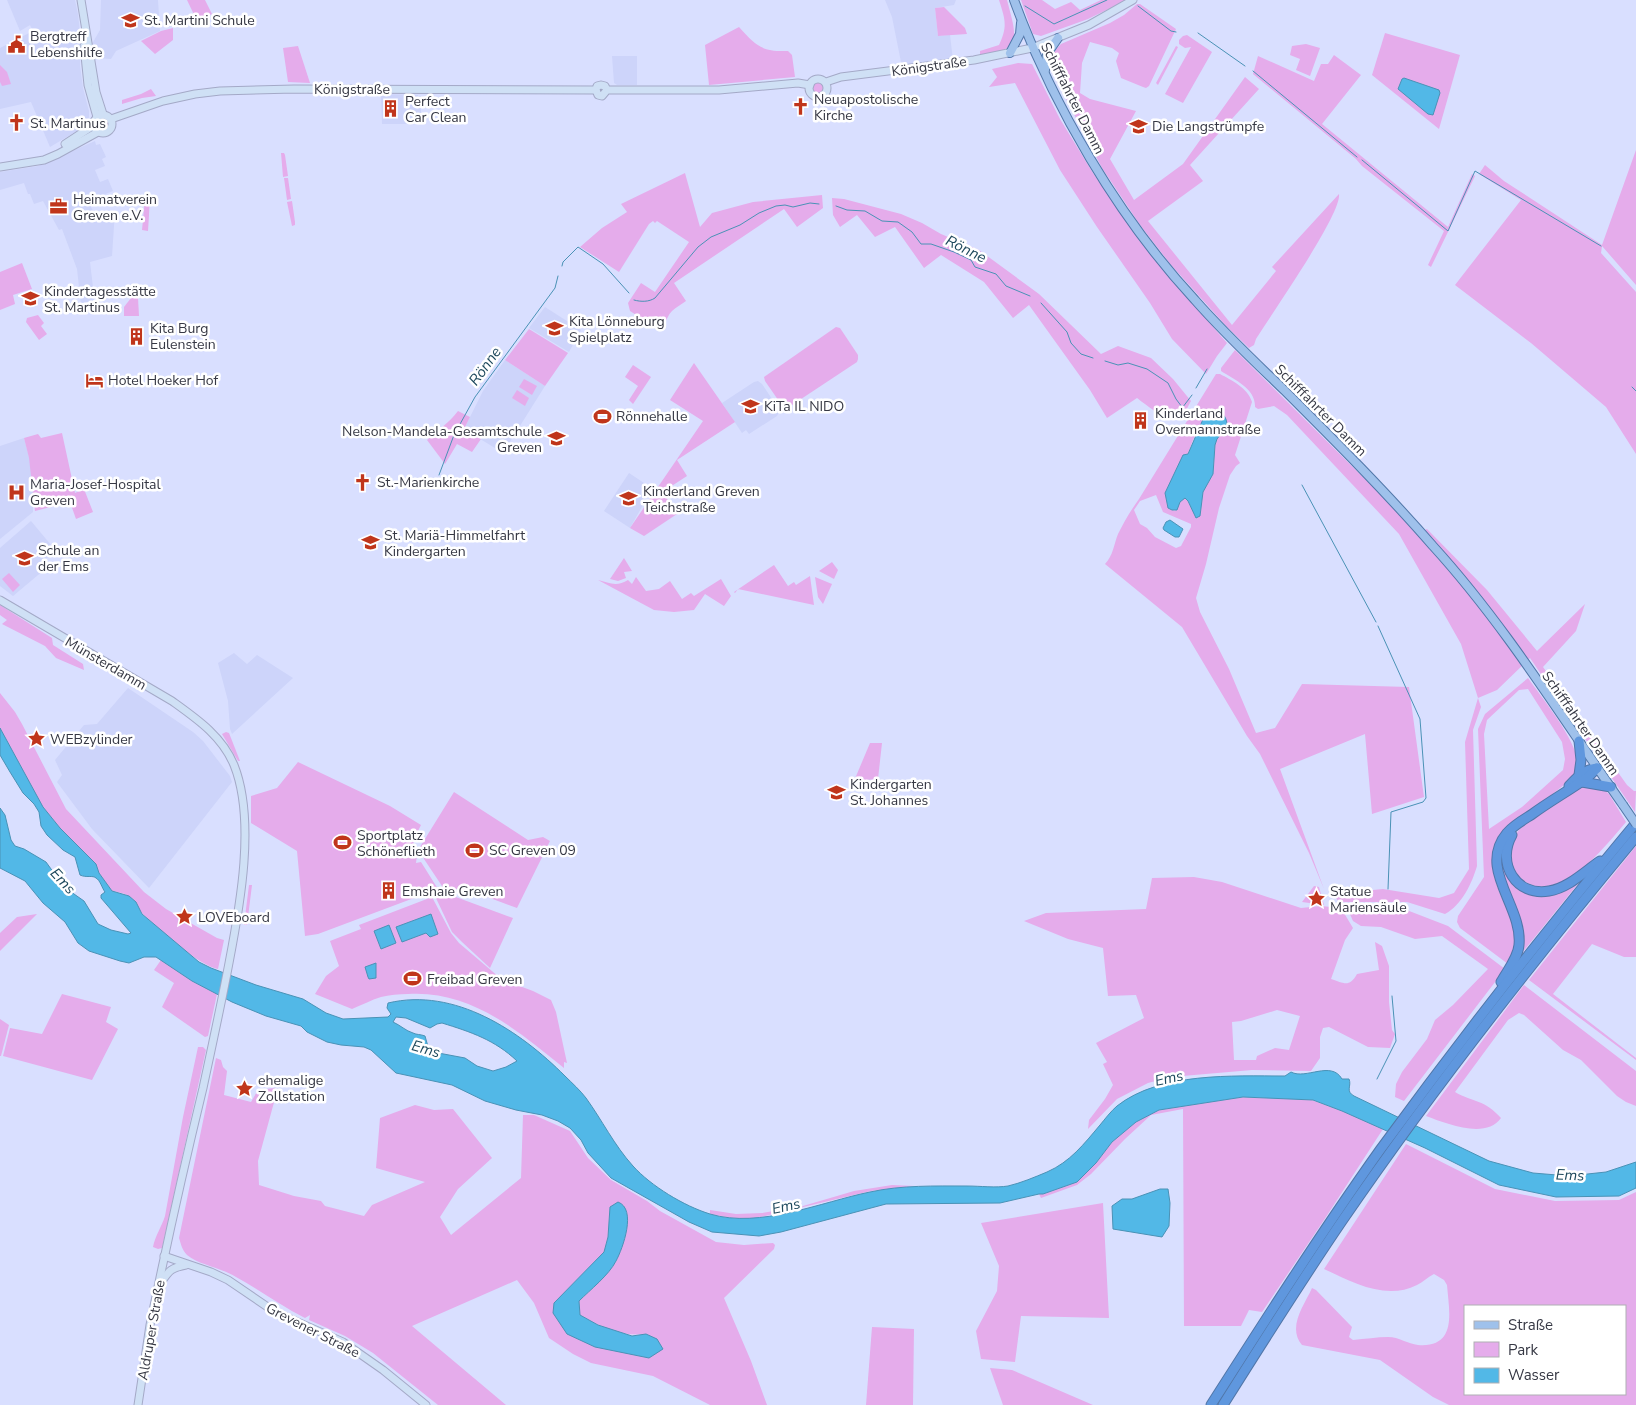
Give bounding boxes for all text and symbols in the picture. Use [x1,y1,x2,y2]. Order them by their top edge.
school or university icon: St. Martini Schule [120,10,140,30]
place label: St. Martini Schule [144,11,255,30]
place label: Bergtreff Lebenshilfe [30,27,102,62]
public building icon: Bergtreff Lebenshilfe [6,34,26,54]
street label: Schifffahrter Damm [1036,39,1109,157]
street label: Königstraße [890,52,968,81]
street label: Königstraße [314,80,390,99]
place label: Neuapostolische Kirche [814,90,918,125]
place label: Perfect Car Clean [405,92,467,127]
church icon: Neuapostolische Kirche [790,97,810,117]
building icon: Perfect Car Clean [381,99,401,119]
church icon: St. Martinus [6,113,26,133]
place label: St. Martinus [30,114,106,133]
school or university icon: Die Langstrümpfe [1128,116,1148,136]
place label: Die Langstrümpfe [1152,117,1264,136]
place label: Heimatverein Greven e.V. [73,190,157,225]
office icon: Heimatverein Greven e.V. [49,197,69,217]
water label: Rönne [942,231,990,267]
place label: Kindertagesstätte St. Martinus [44,282,156,317]
school or university icon: Kindertagesstätte St. Martinus [20,289,40,309]
place label: Kita Lönneburg Spielplatz [569,312,665,347]
place label: Kita Burg Eulenstein [150,319,216,354]
school or university icon: Kita Lönneburg Spielplatz [545,319,565,339]
building icon: Kita Burg Eulenstein [126,326,146,346]
water label: Rönne [464,343,506,389]
street label: Schifffahrter Damm [1270,360,1371,461]
hotel icon: Hotel Hoeker Hof [84,370,104,390]
place label: Hotel Hoeker Hof [108,371,219,390]
school or university icon: KiTa IL NIDO [740,396,760,416]
place label: KiTa IL NIDO [764,397,844,416]
place label: Kinderland Overmannstraße [1155,404,1261,439]
sports icon: Rönnehalle [592,406,612,426]
place label: Rönnehalle [616,407,687,426]
building icon: Kinderland Overmannstraße [1131,411,1151,431]
place label: Nelson-Mandela-Gesamtschule Greven [342,422,542,457]
school or university icon: Nelson-Mandela-Gesamtschule Greven [546,429,566,449]
church icon: St.-Marienkirche [353,472,373,492]
place label: St.-Marienkirche [377,473,479,492]
place label: Maria-Josef-Hospital Greven [30,475,162,510]
hospital icon: Maria-Josef-Hospital Greven [6,482,26,502]
place label: Kinderland Greven Teichstraße [643,482,760,517]
school or university icon: Kinderland Greven Teichstraße [619,489,639,509]
place label: St. Mariä-Himmelfahrt Kindergarten [384,526,525,561]
school or university icon: St. Mariä-Himmelfahrt Kindergarten [360,533,380,553]
place label: Schule an der Ems [38,541,99,576]
school or university icon: Schule an der Ems [14,548,34,568]
street label: Münsterdamm [62,632,150,694]
street label: Schifffahrter Damm [1537,667,1624,779]
place icon: WEBzylinder [26,729,46,749]
place label: WEBzylinder [50,730,133,749]
place label: Kindergarten St. Johannes [850,775,932,810]
school or university icon: Kindergarten St. Johannes [826,782,846,802]
place label: Sportplatz Schöneflieth [357,826,436,861]
sports icon: Sportplatz Schöneflieth [333,833,353,853]
sports icon: SC Greven 09 [465,840,485,860]
place label: SC Greven 09 [489,841,576,860]
water label: Ems [46,864,80,898]
building icon: Emshaie Greven [378,881,398,901]
place label: Emshaie Greven [402,882,504,901]
place label: Statue Mariensäule [1330,882,1407,917]
place icon: Statue Mariensäule [1306,889,1326,909]
place icon: LOVEboard [174,907,194,927]
place label: LOVEboard [198,908,270,927]
sports icon: Freibad Greven [403,969,423,989]
place label: Freibad Greven [427,970,522,989]
water label: Ems [409,1035,443,1063]
water label: Ems [1153,1065,1185,1091]
place label: ehemalige Zollstation [258,1071,325,1106]
place icon: ehemalige Zollstation [234,1078,254,1098]
water label: Ems [1555,1165,1585,1185]
water label: Ems [770,1193,802,1219]
street label: Aldruper Straße [133,1278,170,1382]
street label: Grevener Straße [263,1299,363,1362]
legend [1464,1305,1626,1395]
text: Straße [1508,1315,1553,1335]
text: Park [1508,1340,1538,1360]
text: Wasser [1508,1365,1560,1385]

